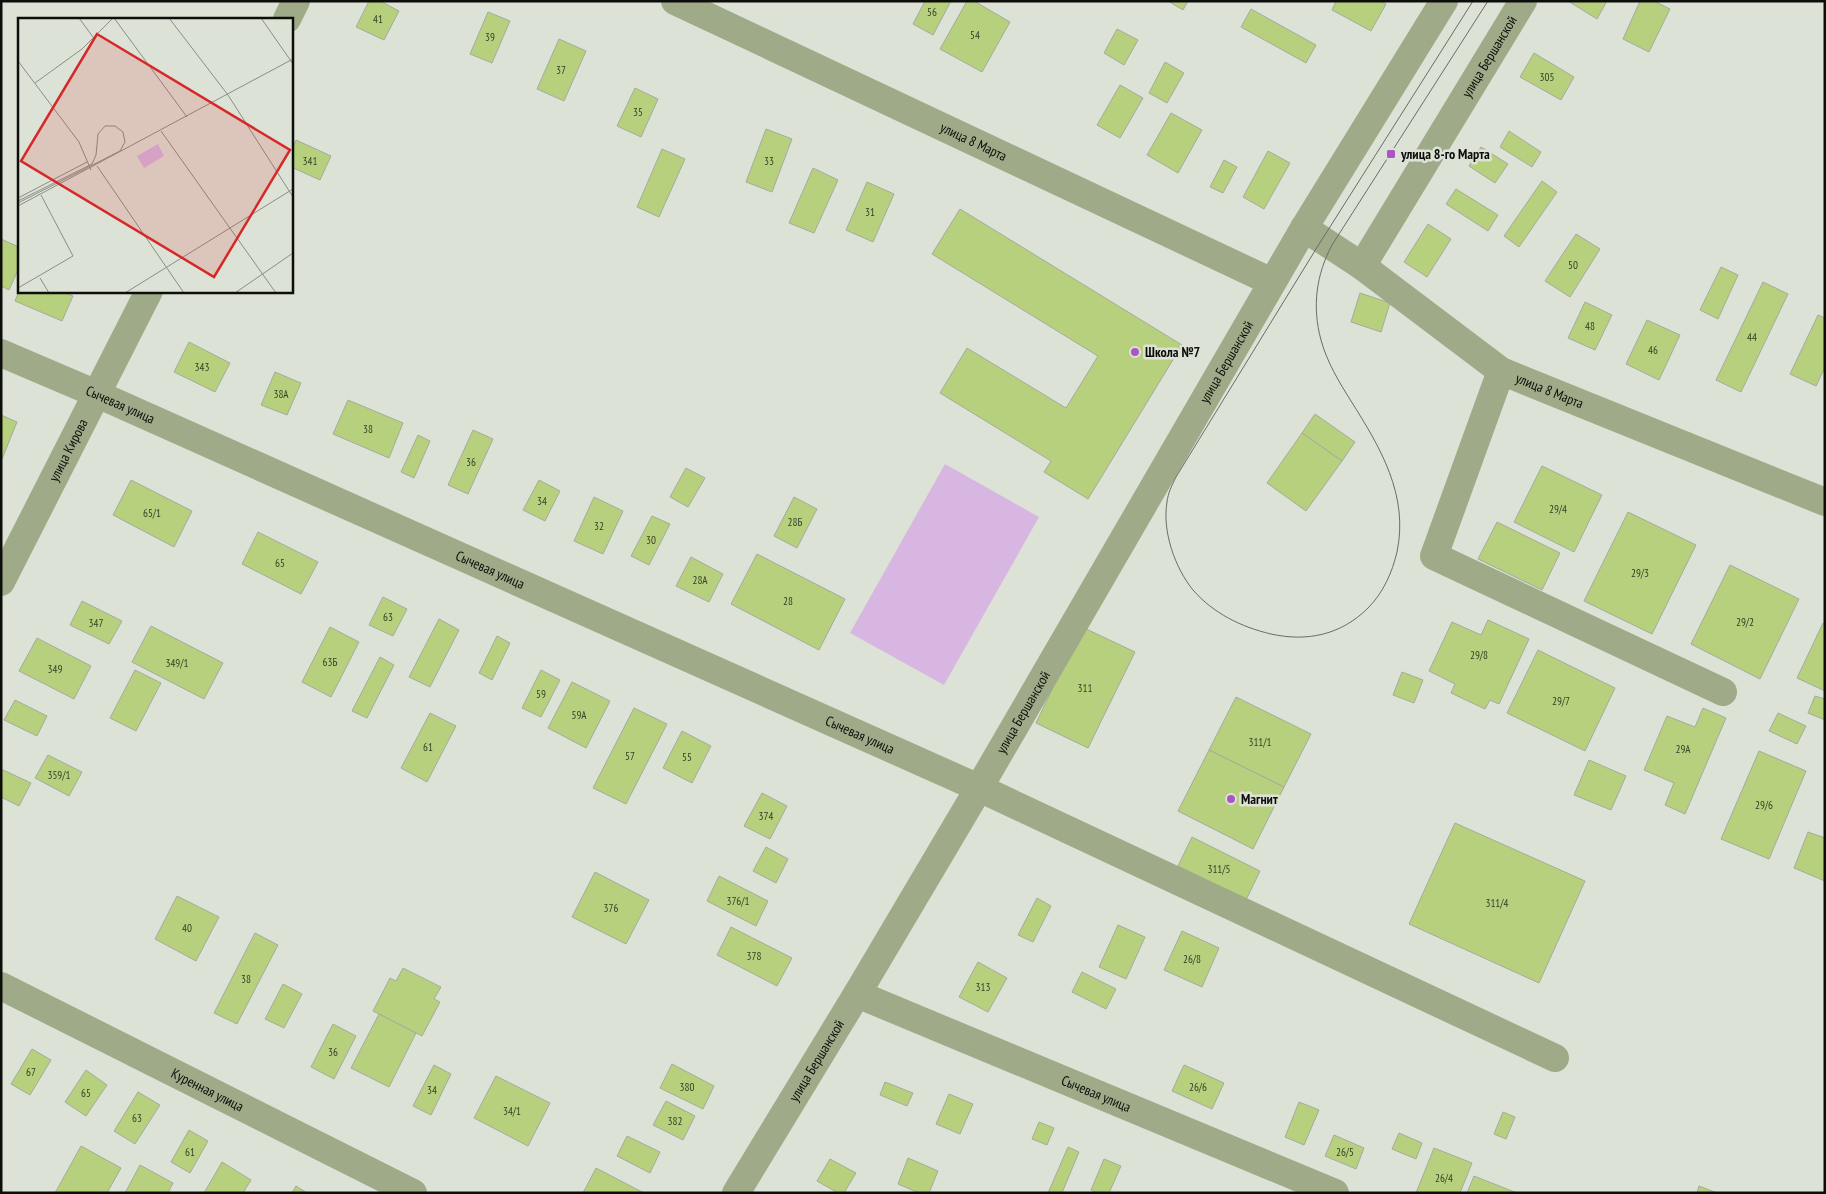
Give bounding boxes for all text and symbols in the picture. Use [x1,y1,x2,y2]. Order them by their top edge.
house number: 56 [927,5,937,19]
house number: 41 [373,12,383,26]
street label: улица Бершанской [1458,12,1521,101]
inset map [18,18,292,292]
house number: 54 [970,28,980,42]
house number: 39 [485,30,495,44]
house number: 37 [556,63,566,77]
house number: 305 [1540,70,1554,84]
house number: 35 [633,105,643,119]
street label: улица 8 Марта [937,118,1010,165]
place label: улица 8-го Марта [1400,145,1490,163]
marker: улица 8-го Марта [1385,148,1397,160]
house number: 341 [303,154,317,168]
house number: 33 [764,154,774,168]
house number: 31 [865,205,875,219]
house number: 50 [1568,258,1578,272]
street label: улица Бершанской [1195,317,1257,406]
house number: 48 [1585,319,1595,333]
house number: 44 [1747,330,1757,344]
place label: Школа №7 [1145,343,1200,361]
house number: 46 [1648,343,1658,357]
marker: Школа №7 [1129,346,1141,358]
house number: 343 [195,360,209,374]
street label: улица 8 Марта [1513,369,1586,412]
street label: Сычевая улица [83,381,158,428]
house number: 38А [273,387,289,401]
street label: улица Кирова [45,416,92,485]
house number: 38 [363,422,373,436]
house number: 36 [466,455,476,469]
house number: 34 [537,494,547,508]
house number: 29/4 [1549,502,1567,516]
house number: 65/1 [143,506,161,520]
house number: 28Б [788,515,803,529]
house number: 32 [594,519,604,533]
house number: 30 [646,533,656,547]
street label: Сычевая улица [453,546,527,593]
house number: 65 [275,556,285,570]
house number: 29/3 [1631,566,1649,580]
house number: 28А [692,573,708,587]
house number: 28 [783,594,793,608]
house number: 63 [383,610,393,624]
house number: 29/2 [1736,615,1754,629]
house number: 347 [89,616,103,630]
house number: 29/8 [1470,648,1488,662]
house number: 63Б [323,655,338,669]
house number: 349/1 [165,656,189,670]
house number: 349 [48,662,62,676]
street label: улица Бершанской [992,668,1054,757]
house number: 311 [1078,681,1092,695]
house number: 59 [536,687,546,701]
house number: 29/7 [1552,694,1570,708]
house number: 59А [571,708,587,722]
street label: Сычевая улица [823,712,897,758]
house number: 311/1 [1248,735,1272,749]
house number: 61 [423,740,433,754]
house number: 29А [1675,742,1691,756]
house number: 57 [625,749,635,763]
house number: 55 [682,750,692,764]
house number: 359/1 [47,768,71,782]
place label: Магнит [1241,790,1278,808]
marker: Магнит [1225,793,1237,805]
house number: 29/6 [1755,798,1773,812]
house number: 374 [759,809,773,823]
house number: 311/5 [1207,862,1231,876]
house number: 376/1 [726,894,750,908]
house number: 311/4 [1485,896,1509,910]
house number: 376 [604,901,618,915]
house number: 40 [182,921,192,935]
house number: 378 [747,949,761,963]
house number: 26/8 [1183,952,1201,966]
house number: 38 [241,972,251,986]
house number: 313 [976,980,990,994]
street label: улица Бершанской [785,1016,848,1105]
house number: 36 [328,1045,338,1059]
street label: Куренная улица [168,1064,247,1115]
house number: 67 [26,1065,36,1079]
street label: Сычевая улица [1059,1071,1134,1116]
house number: 380 [680,1080,694,1094]
house number: 26/6 [1189,1080,1207,1094]
house number: 34 [427,1083,437,1097]
house number: 65 [81,1086,91,1100]
house number: 34/1 [503,1104,521,1118]
house number: 63 [132,1111,142,1125]
house number: 382 [668,1114,682,1128]
house number: 61 [185,1145,195,1159]
house number: 26/5 [1336,1145,1354,1159]
house number: 26/4 [1435,1171,1453,1185]

